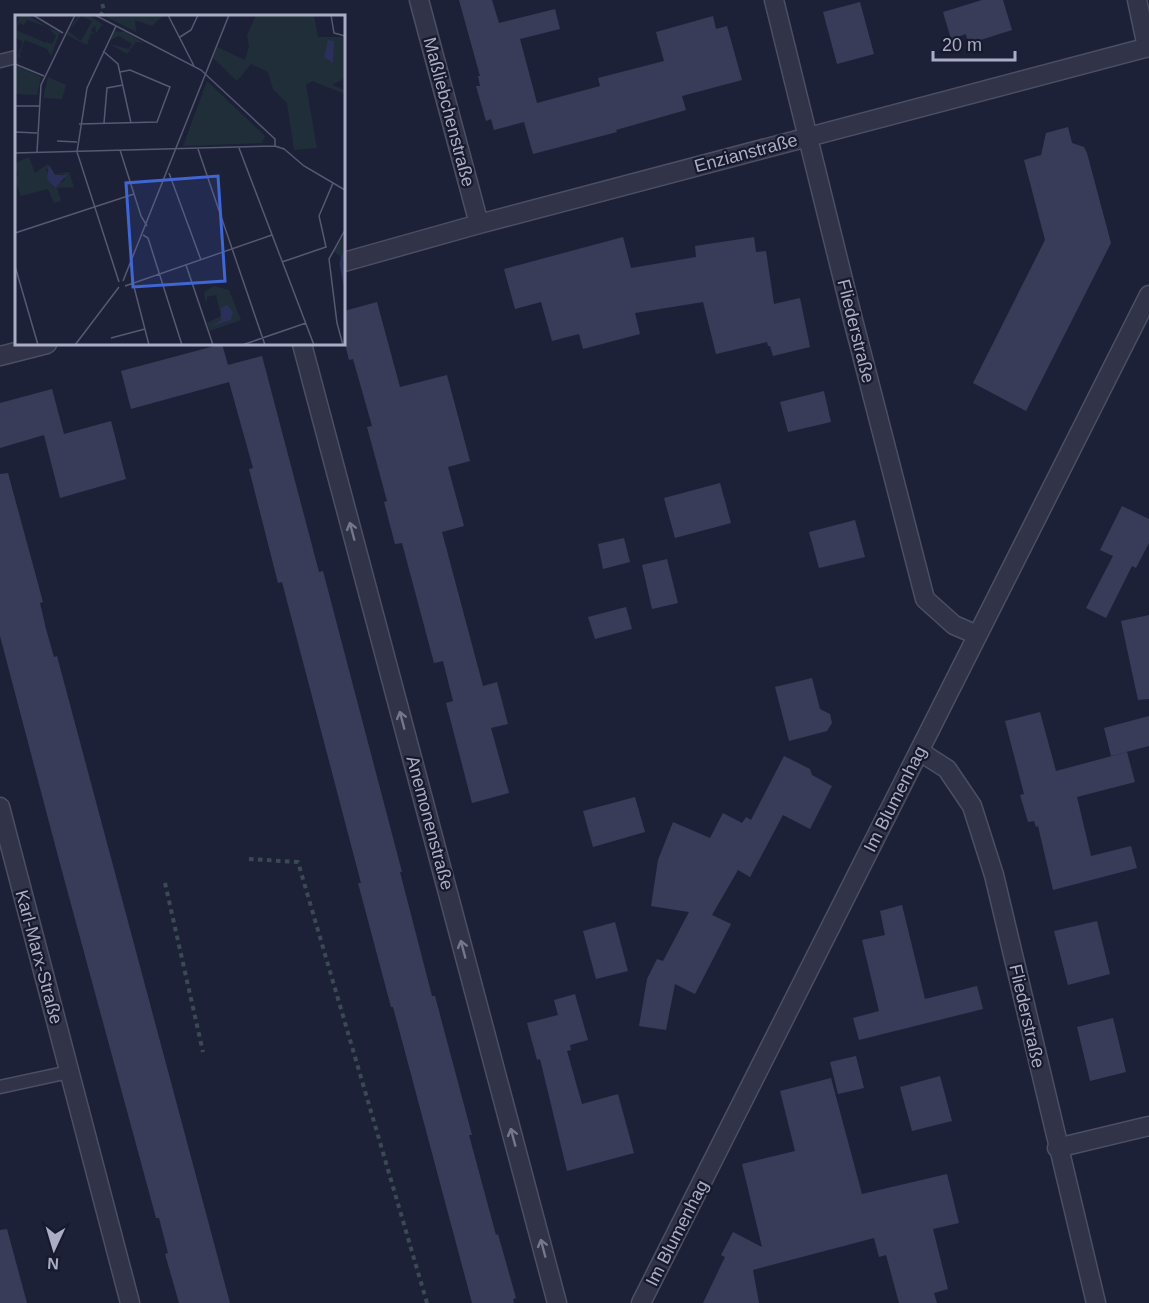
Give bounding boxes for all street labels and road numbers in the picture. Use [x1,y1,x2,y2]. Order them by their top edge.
street label: Maßliebchenstraße [419,35,479,189]
street label: Enzianstraße [692,130,800,176]
street label: Fliederstraße [833,277,879,385]
street label: Im Blumenhag [860,743,930,855]
street label: Anemonenstraße [402,754,458,892]
street label: Karl-Marx-Straße [11,888,67,1026]
street label: Fliederstraße [1005,962,1049,1070]
street label: Im Blumenhag [642,1177,712,1289]

